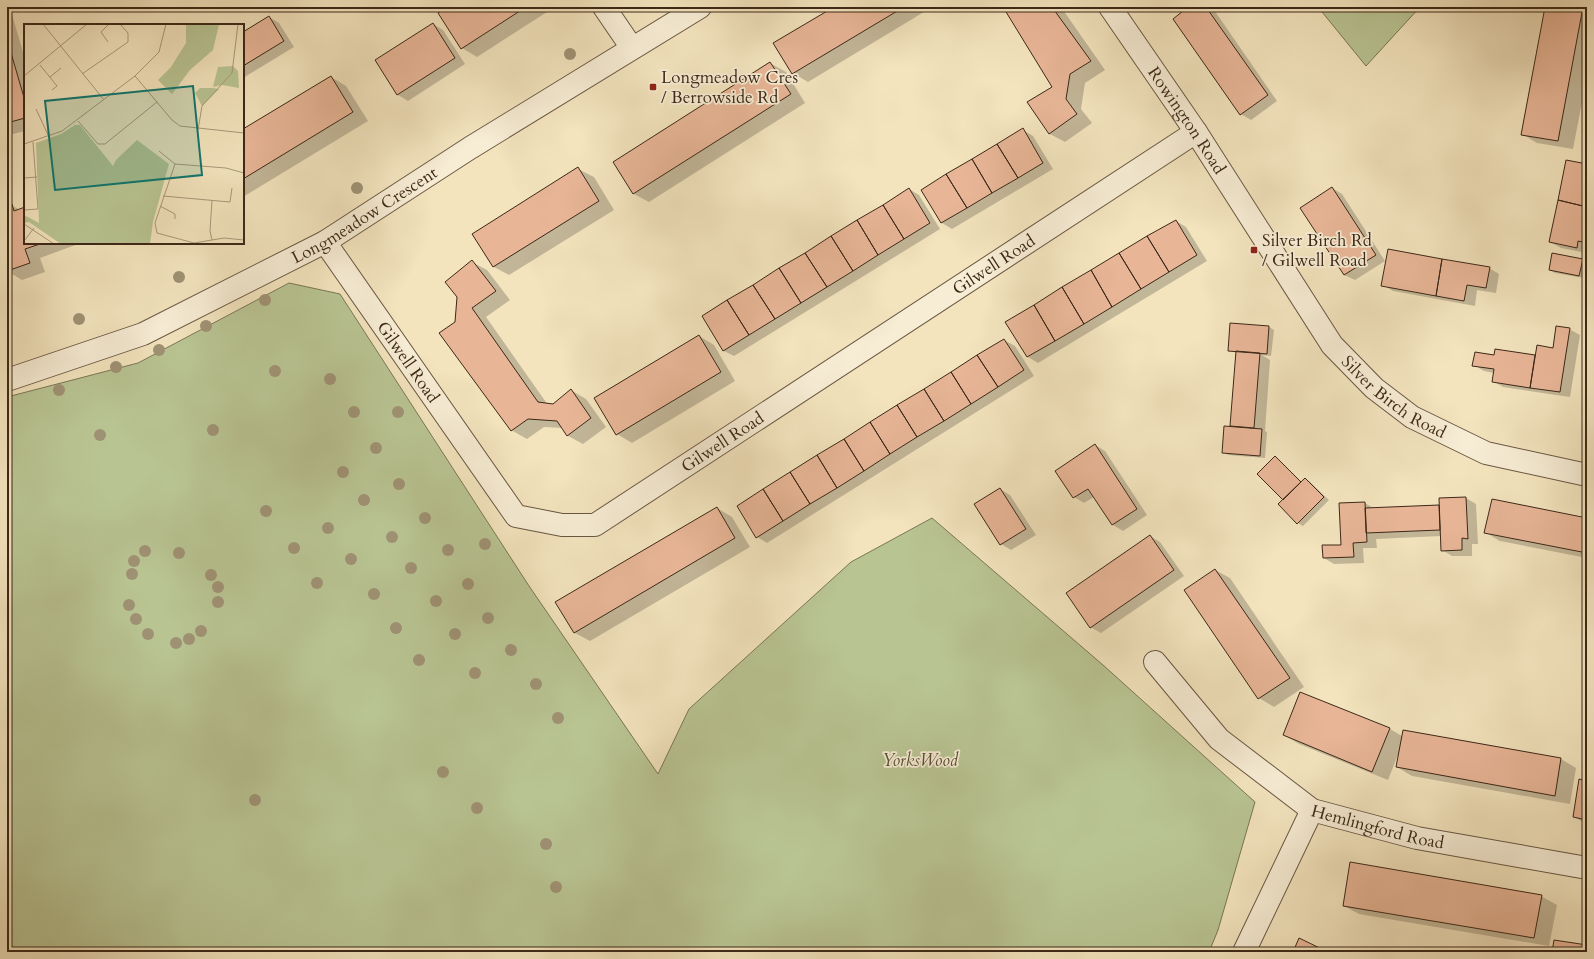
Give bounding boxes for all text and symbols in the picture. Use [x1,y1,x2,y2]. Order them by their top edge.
inset map [24,24,244,244]
street label: Rowington Road [1142,62,1231,179]
place label: Longmeadow Cres / Berrowside Rd [661,66,798,109]
marker: Longmeadow Cres / Berrowside Rd [648,82,658,92]
street label: Longmeadow Crescent [288,161,442,269]
street label: Gilwell Road [948,229,1040,300]
place label: Silver Birch Rd / Gilwell Road [1262,229,1372,272]
marker: Silver Birch Rd / Gilwell Road [1249,245,1259,255]
street label: Gilwell Road [372,317,445,407]
street label: Silver Birch Road [1336,350,1450,444]
street label: Gilwell Road [677,407,768,478]
park label: YorksWood [882,749,959,772]
street label: Hemlingford Road [1309,799,1446,855]

